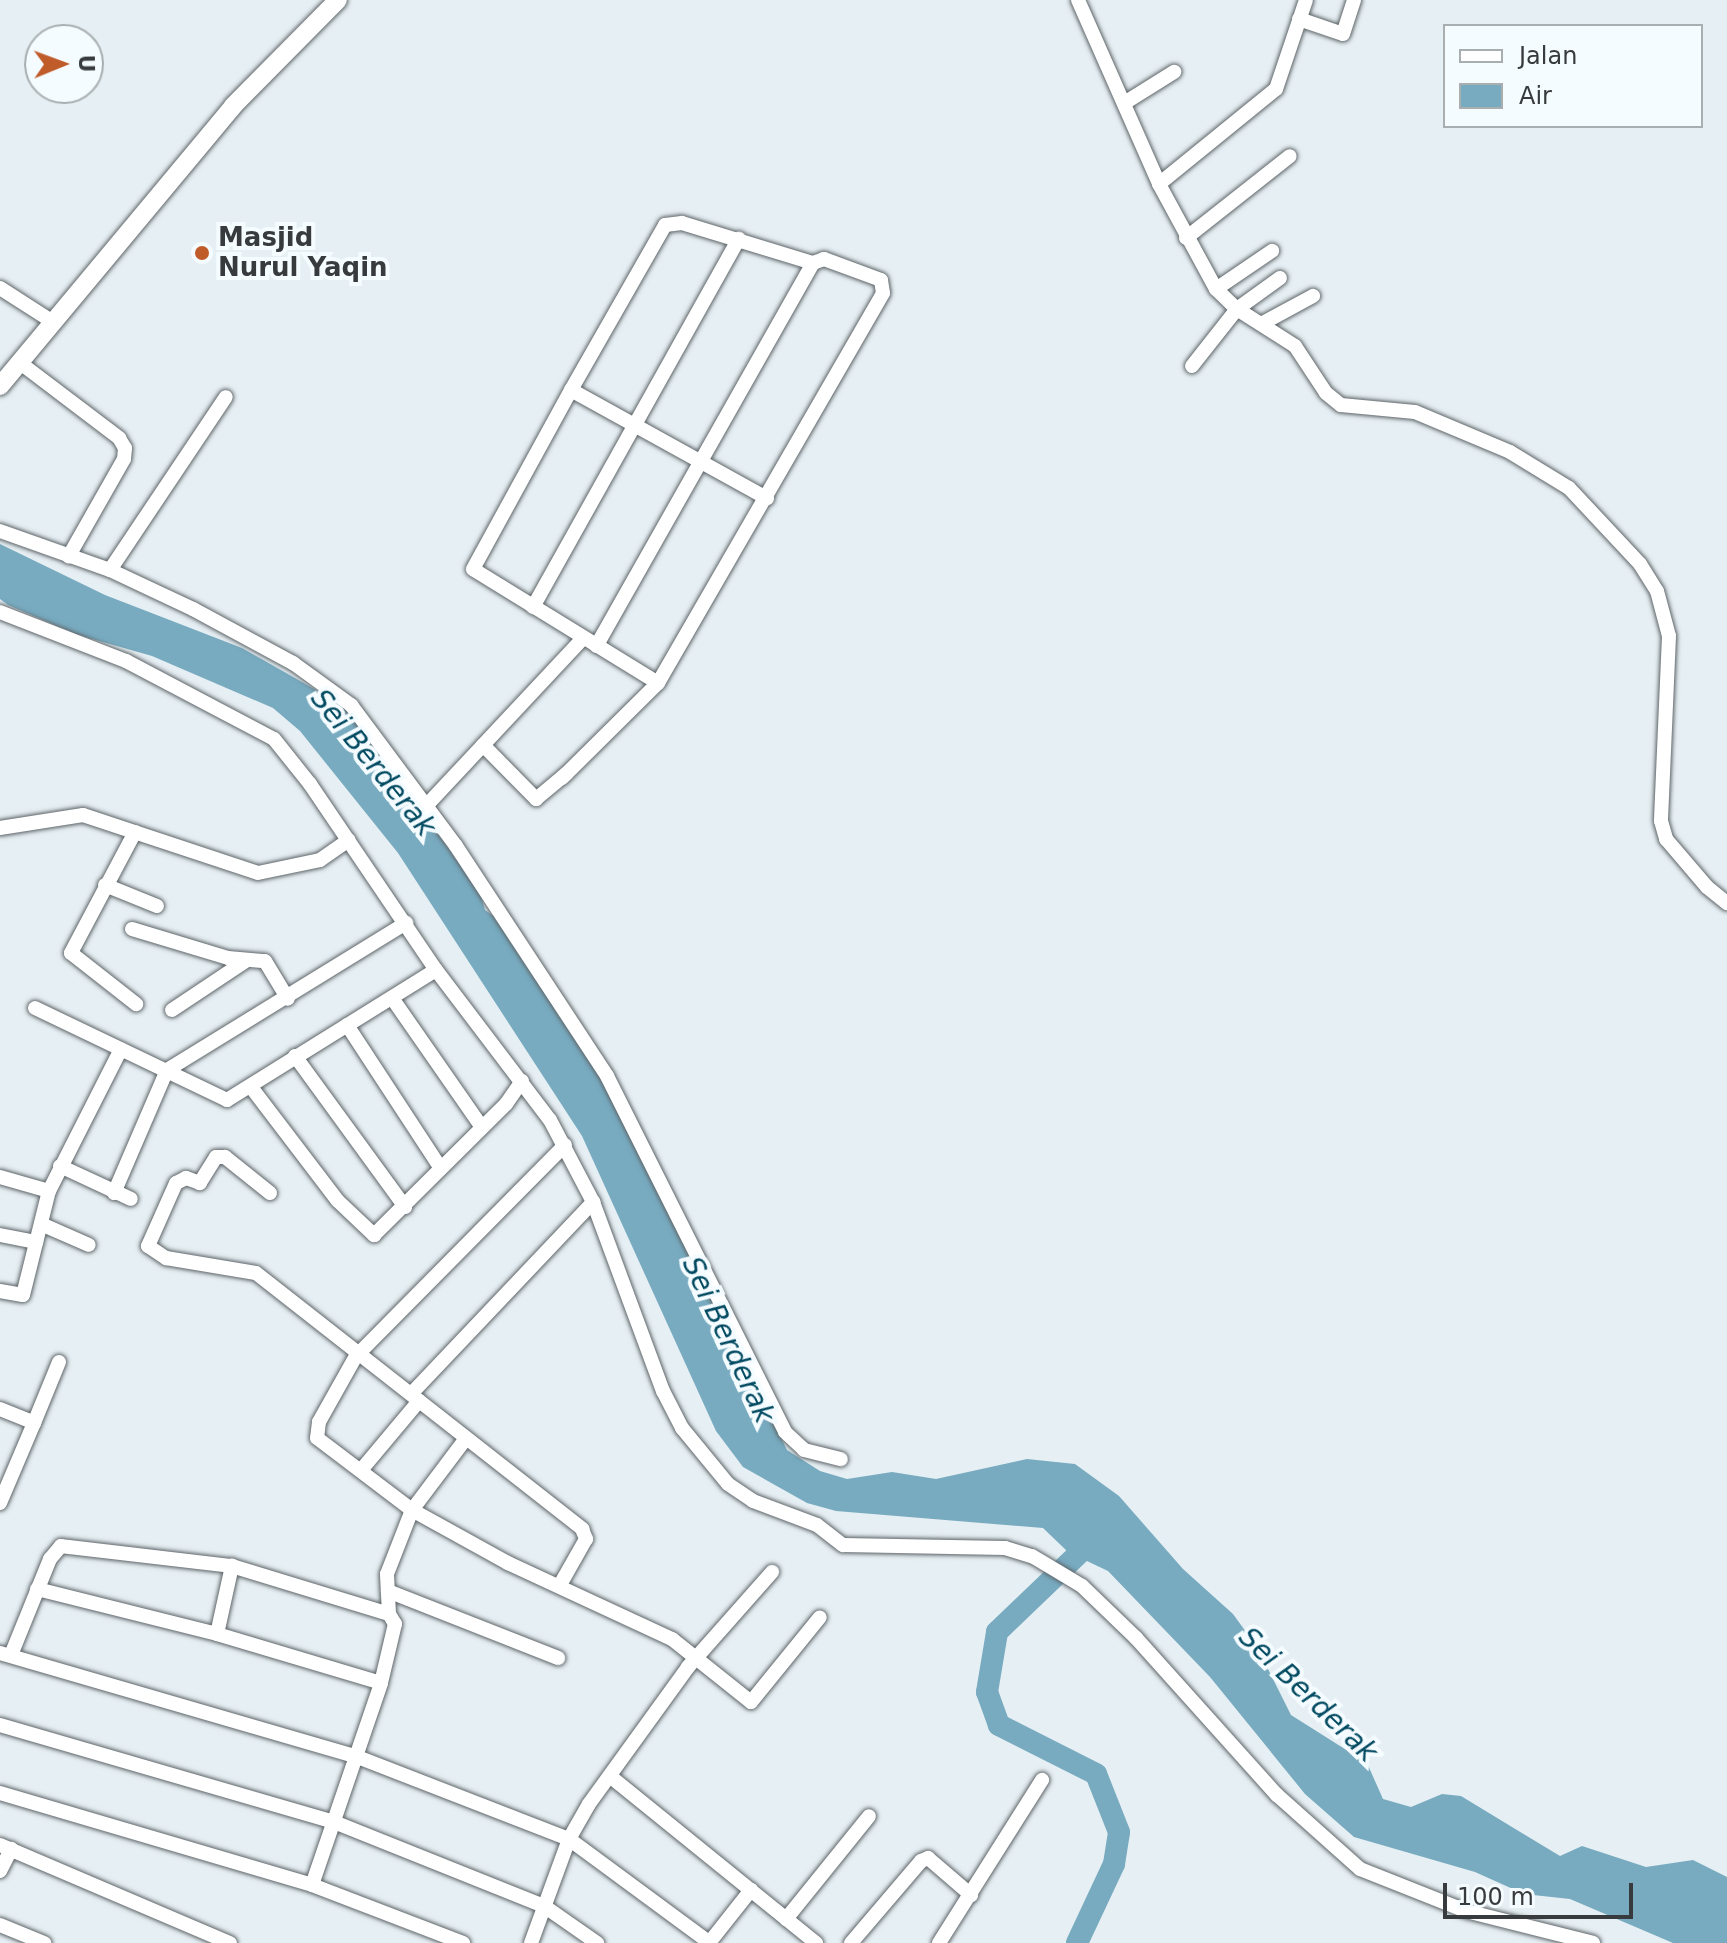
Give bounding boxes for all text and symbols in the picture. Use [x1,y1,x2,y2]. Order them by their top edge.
north arrow [24,24,104,104]
legend [1443,24,1703,128]
text: Jalan [1519,42,1577,70]
text: U [74,54,99,73]
text: Air [1519,82,1552,110]
place label: Masjid Nurul Yaqin [218,222,388,284]
marker: Masjid Nurul Yaqin [193,244,211,262]
water label: Sei Berderak [303,683,443,843]
water label: Sei Berderak [675,1252,781,1428]
water label: Sei Berderak [1232,1621,1384,1769]
scale bar [1447,1867,1637,1917]
text: 100 m [1457,1883,1534,1911]

